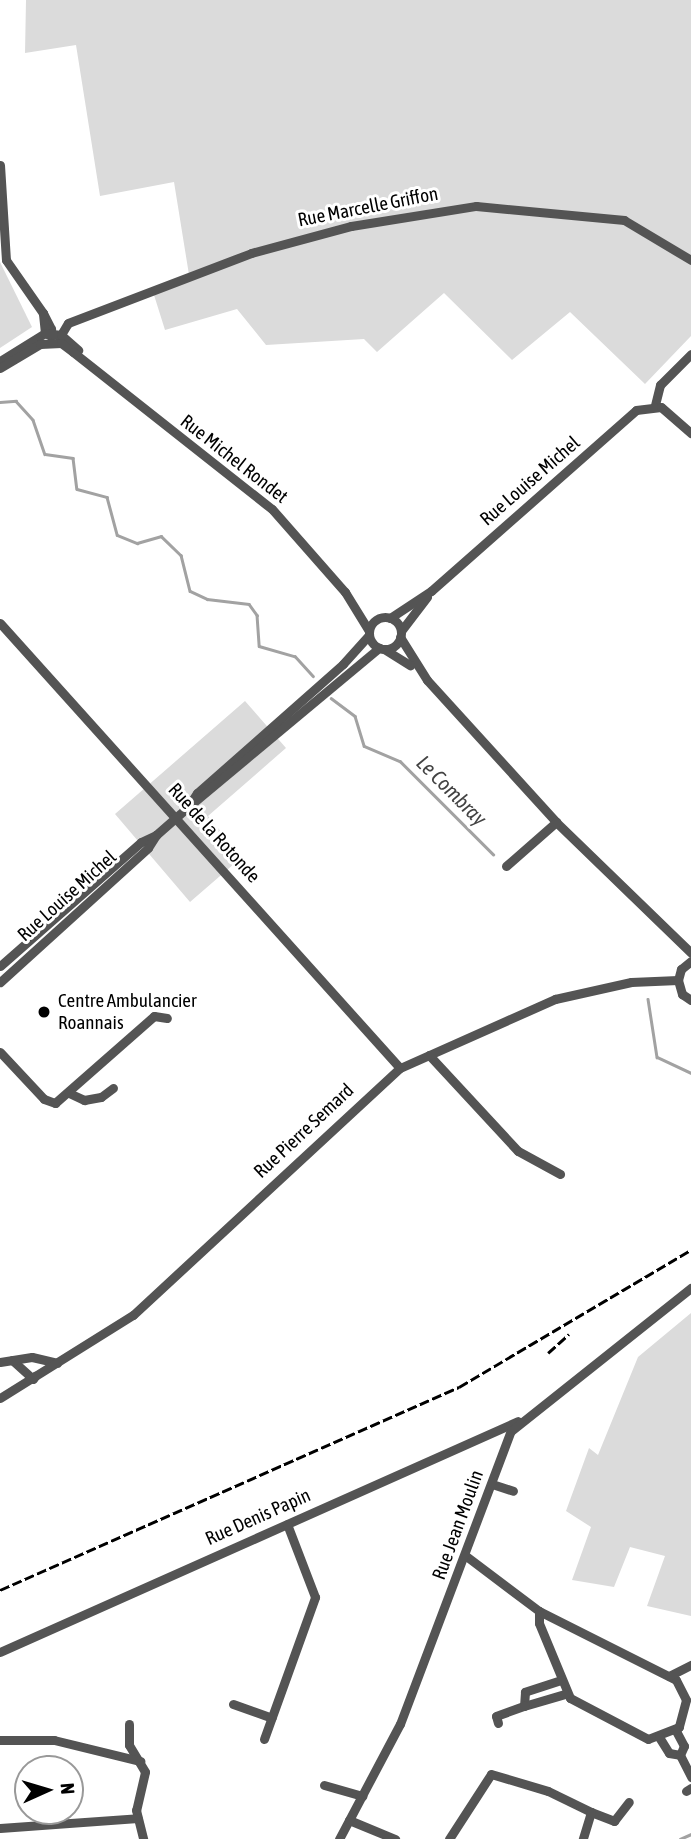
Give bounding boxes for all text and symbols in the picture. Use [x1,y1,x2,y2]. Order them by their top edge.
street label: Rue Marcelle Griffon [296,182,440,232]
street label: Rue Michel Rondet [176,410,292,508]
street label: Rue Louise Michel [475,431,585,531]
water label: Le Combray [412,750,492,830]
street label: Rue de la Rotonde [163,779,265,887]
street label: Rue Louise Michel [13,846,121,946]
place label: Centre Ambulancier Roannais [58,990,197,1034]
marker: Centre Ambulancier Roannais [36,1004,52,1020]
street label: Rue Pierre Semard [249,1079,359,1183]
street label: Rue Jean Moulin [428,1467,488,1583]
street label: Rue Denis Papin [202,1484,314,1550]
north arrow [14,1755,84,1825]
text: N [57,1782,79,1795]

